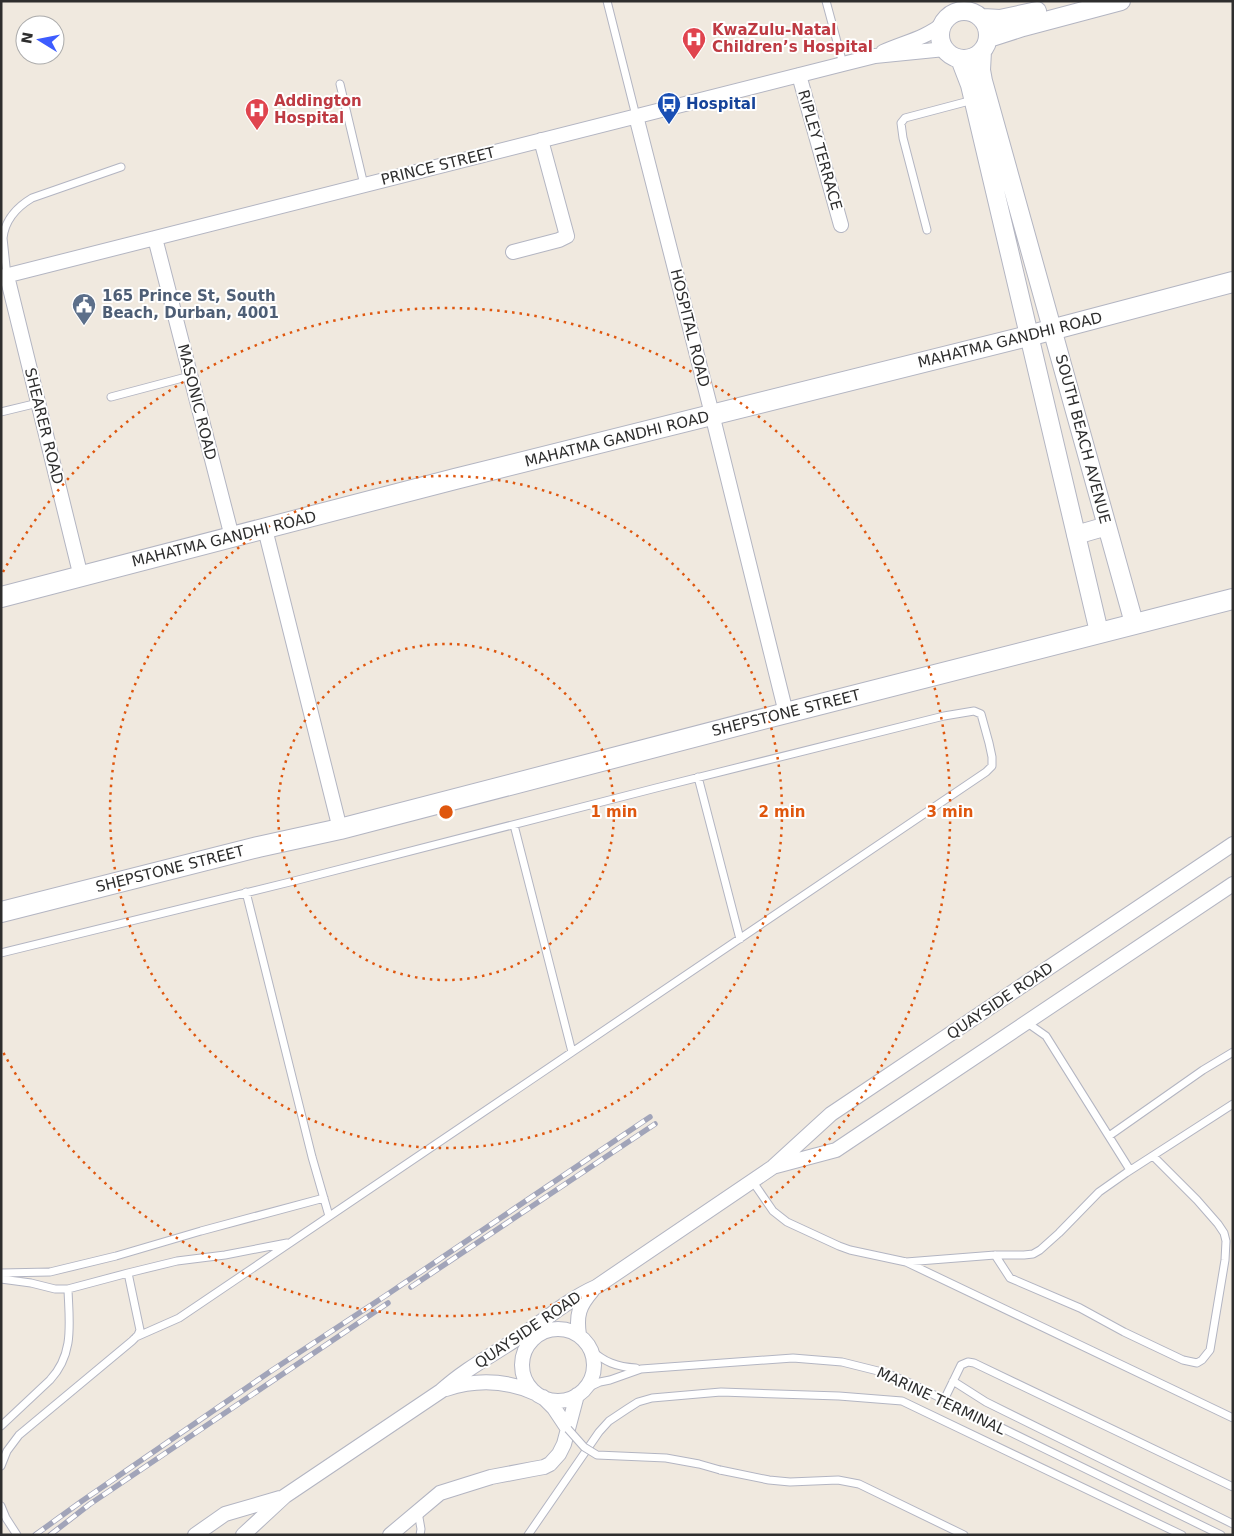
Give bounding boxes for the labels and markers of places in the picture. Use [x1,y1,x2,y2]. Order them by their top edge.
place label: KwaZulu-Natal Children’s Hospital [712,21,873,56]
hospital icon: KwaZulu-Natal Children’s Hospital [681,26,707,60]
bus stop icon: Hospital [656,91,682,125]
place label: Addington Hospital [274,92,362,127]
place label: Hospital [686,95,756,113]
hospital icon: Addington Hospital [244,97,270,131]
place label: 165 Prince St, South Beach, Durban, 4001 [102,287,279,322]
public building icon: 165 Prince St, South Beach, Durban, 4001 [71,292,97,326]
centre of rings [437,803,455,821]

